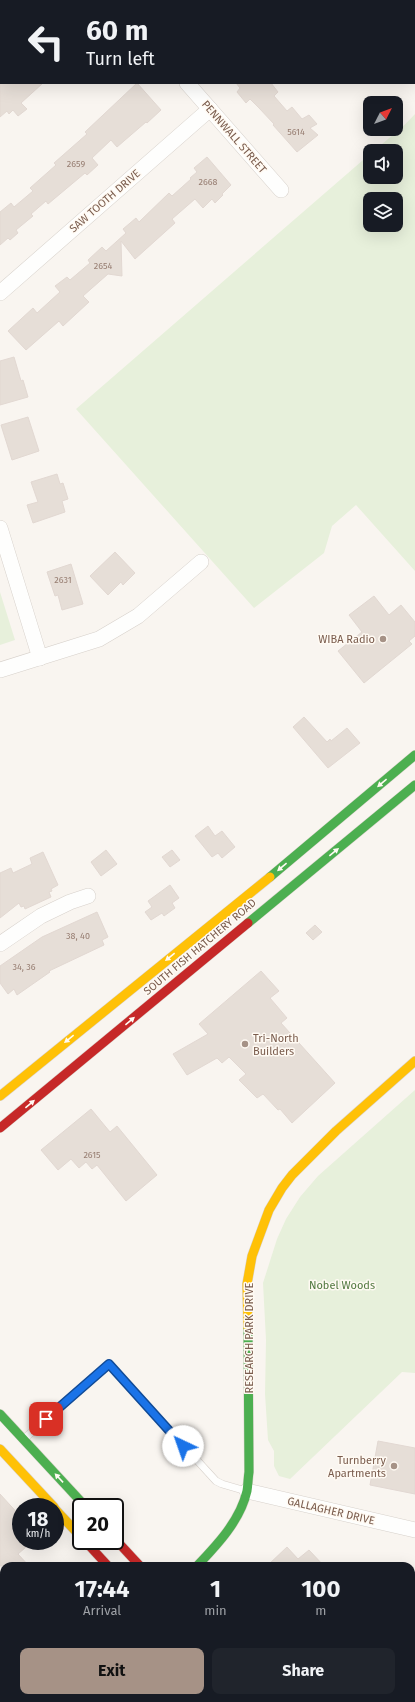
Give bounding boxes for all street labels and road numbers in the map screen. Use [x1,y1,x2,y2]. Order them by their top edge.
street label: PENNWALL STREET [199,98,269,176]
street label: SAW TOOTH DRIVE [67,167,143,235]
street label: SOUTH FISH HATCHERY ROAD [141,896,259,998]
street label: RESEARCH PARK DRIVE [243,1282,256,1393]
street label: GALLAGHER DRIVE [286,1495,376,1527]

